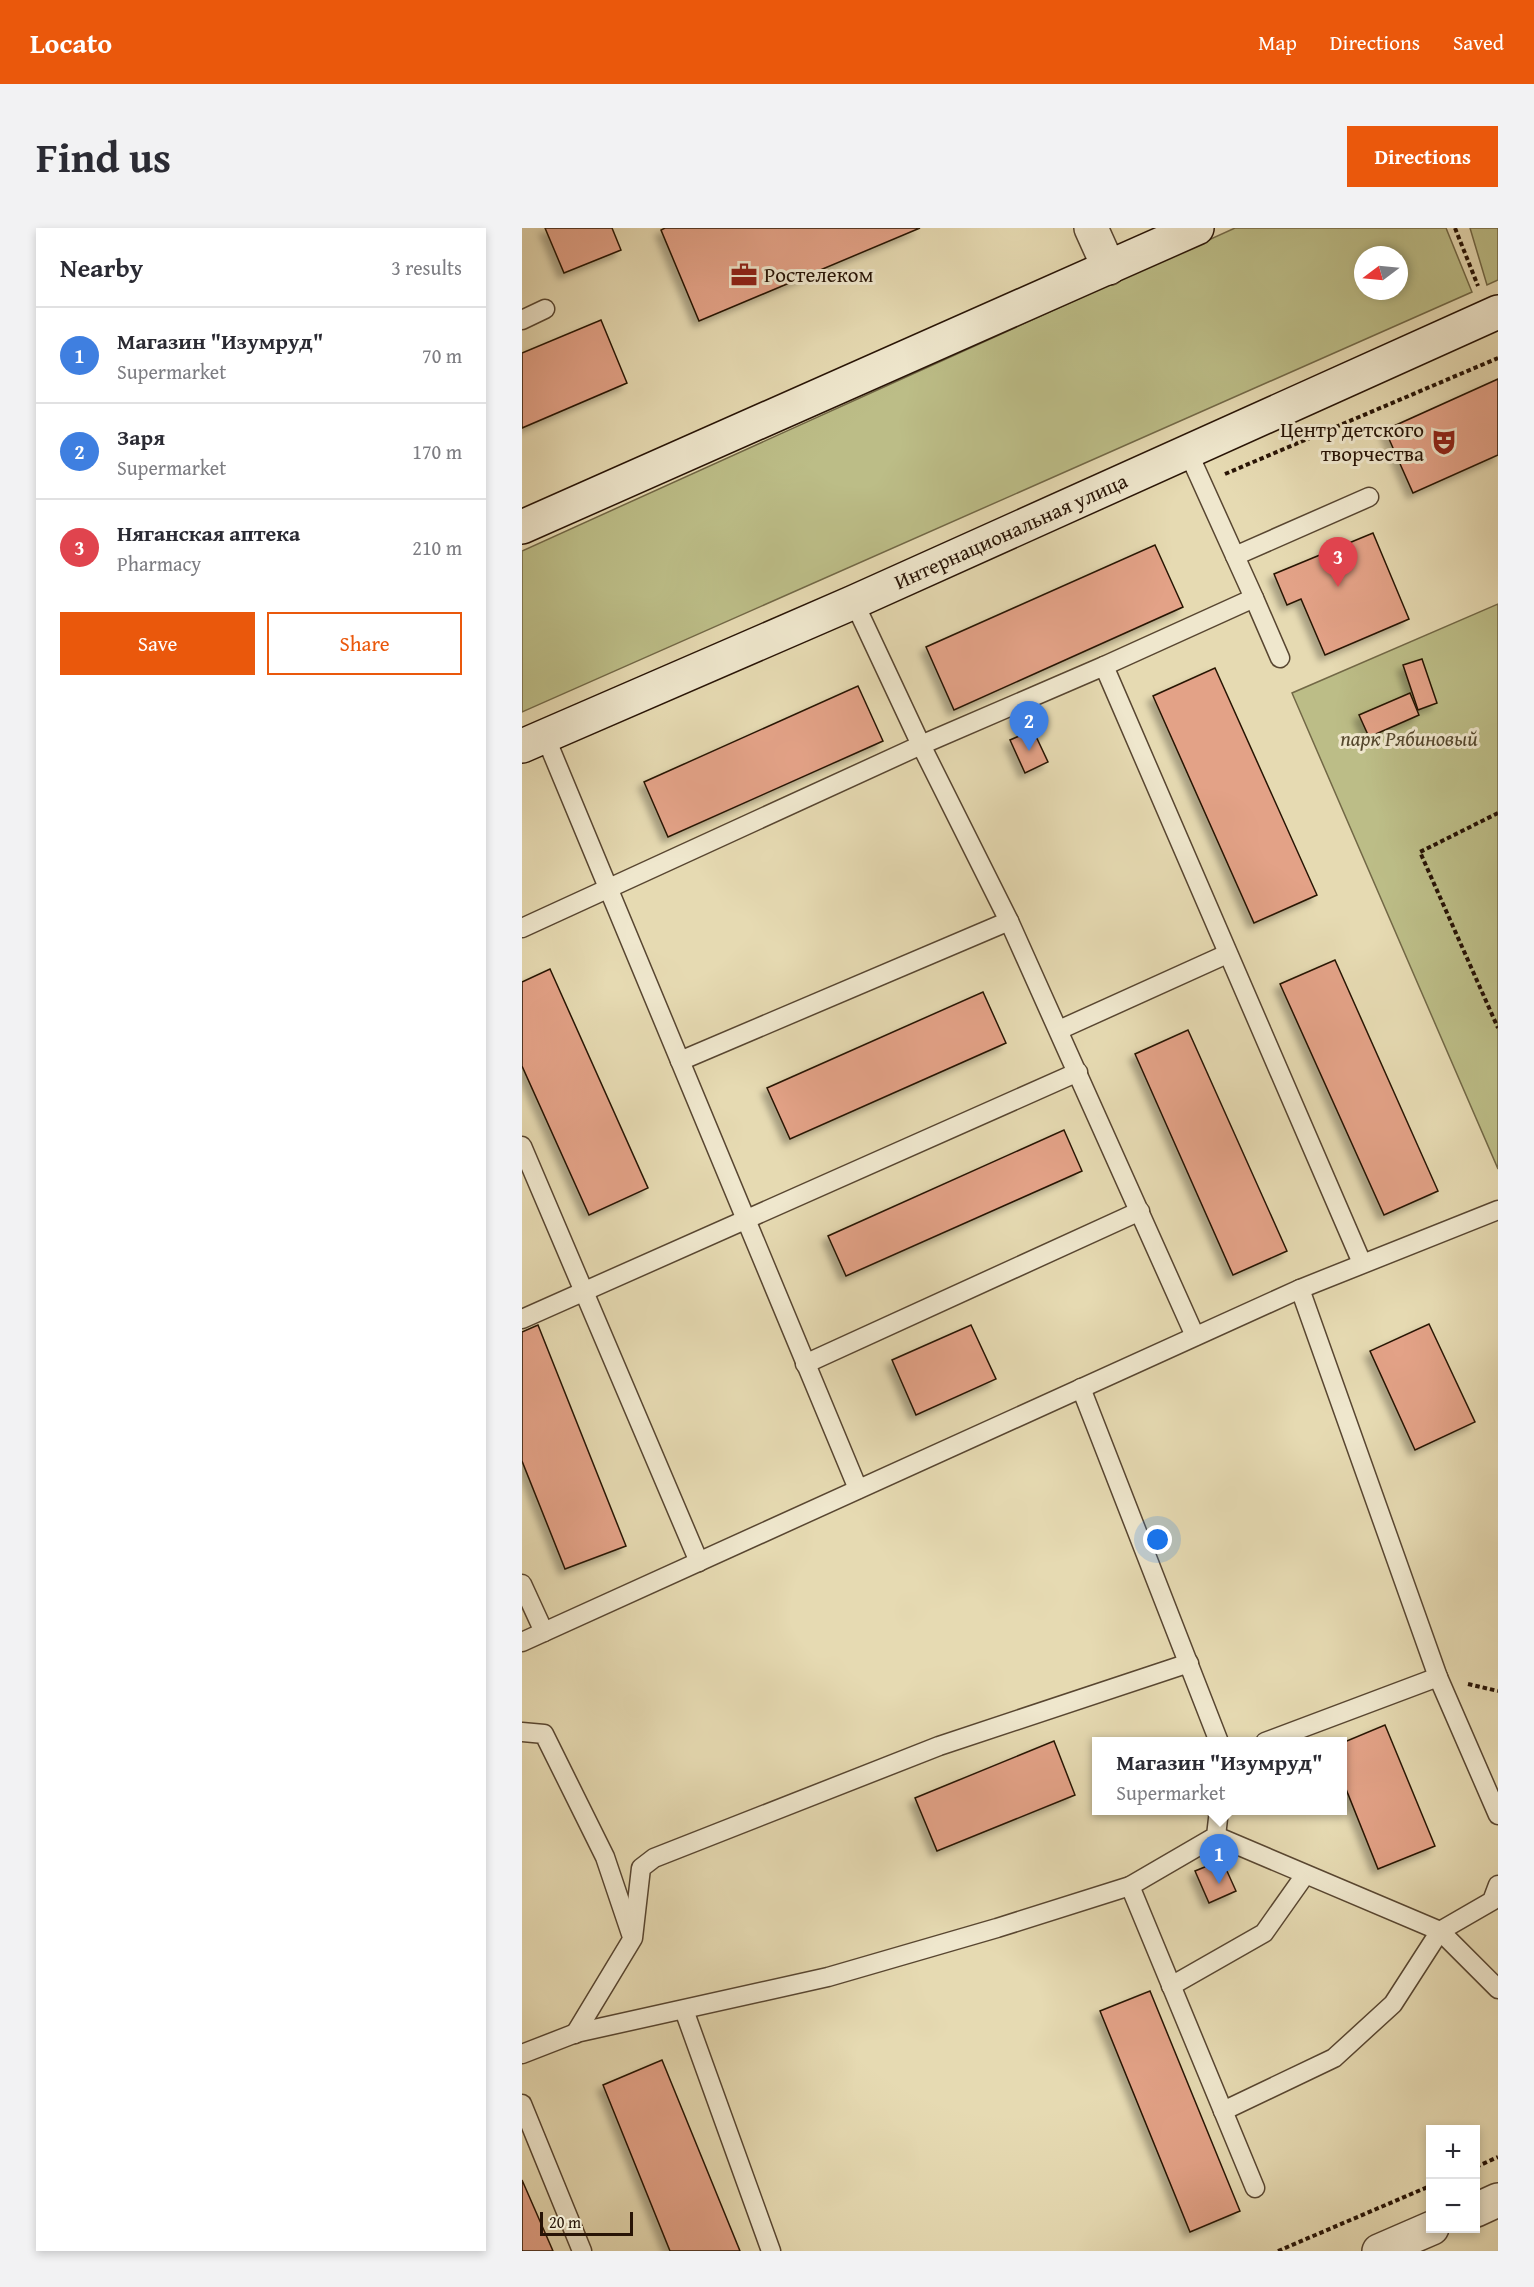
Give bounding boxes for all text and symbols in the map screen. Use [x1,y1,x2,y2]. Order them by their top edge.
text: Locato [30,22,112,63]
text: Map [1258,27,1297,58]
text: Directions [1330,27,1420,58]
text: Saved [1453,27,1504,58]
text: Find us [36,126,171,187]
button: Directions [1347,126,1498,187]
north arrow [1354,246,1408,300]
text: Nearby [60,248,143,287]
text: 3 results [391,253,462,282]
place label: Ростелеком [764,259,873,290]
office icon: Ростелеком [729,260,759,290]
text: Магазин "Изумруд" [117,325,324,357]
text: 1 [74,341,85,370]
text: 70 m [422,341,462,370]
text: Supermarket [117,357,226,386]
place label: Центр детского творчества [1280,414,1424,469]
text: Заря [117,421,165,453]
theatre icon: Центр детского творчества [1429,427,1459,457]
text: 2 [74,437,85,466]
text: 170 m [412,437,462,466]
text: Supermarket [117,453,226,482]
street label: Интернациональная улица [889,465,1132,597]
text: Няганская аптека [117,517,300,549]
text: 3 [74,533,85,562]
text: 210 m [412,533,462,562]
pin: 3 [1318,538,1358,587]
text: Pharmacy [117,549,201,578]
button: Save [60,612,255,675]
button: Share [267,612,462,675]
pin: 2 [1010,702,1048,751]
park label: парк Рябиновый [1340,723,1478,754]
your location [1143,1525,1172,1554]
popup [1092,1737,1347,1815]
text: Магазин "Изумруд" [1116,1746,1323,1778]
text: Supermarket [1116,1778,1226,1807]
pin: 1 [1200,1834,1238,1884]
map controls [1426,2125,1480,2233]
button: + [1426,2125,1480,2179]
button: − [1426,2179,1480,2233]
scale bar [540,2209,633,2236]
text: 20 m [549,2210,581,2234]

